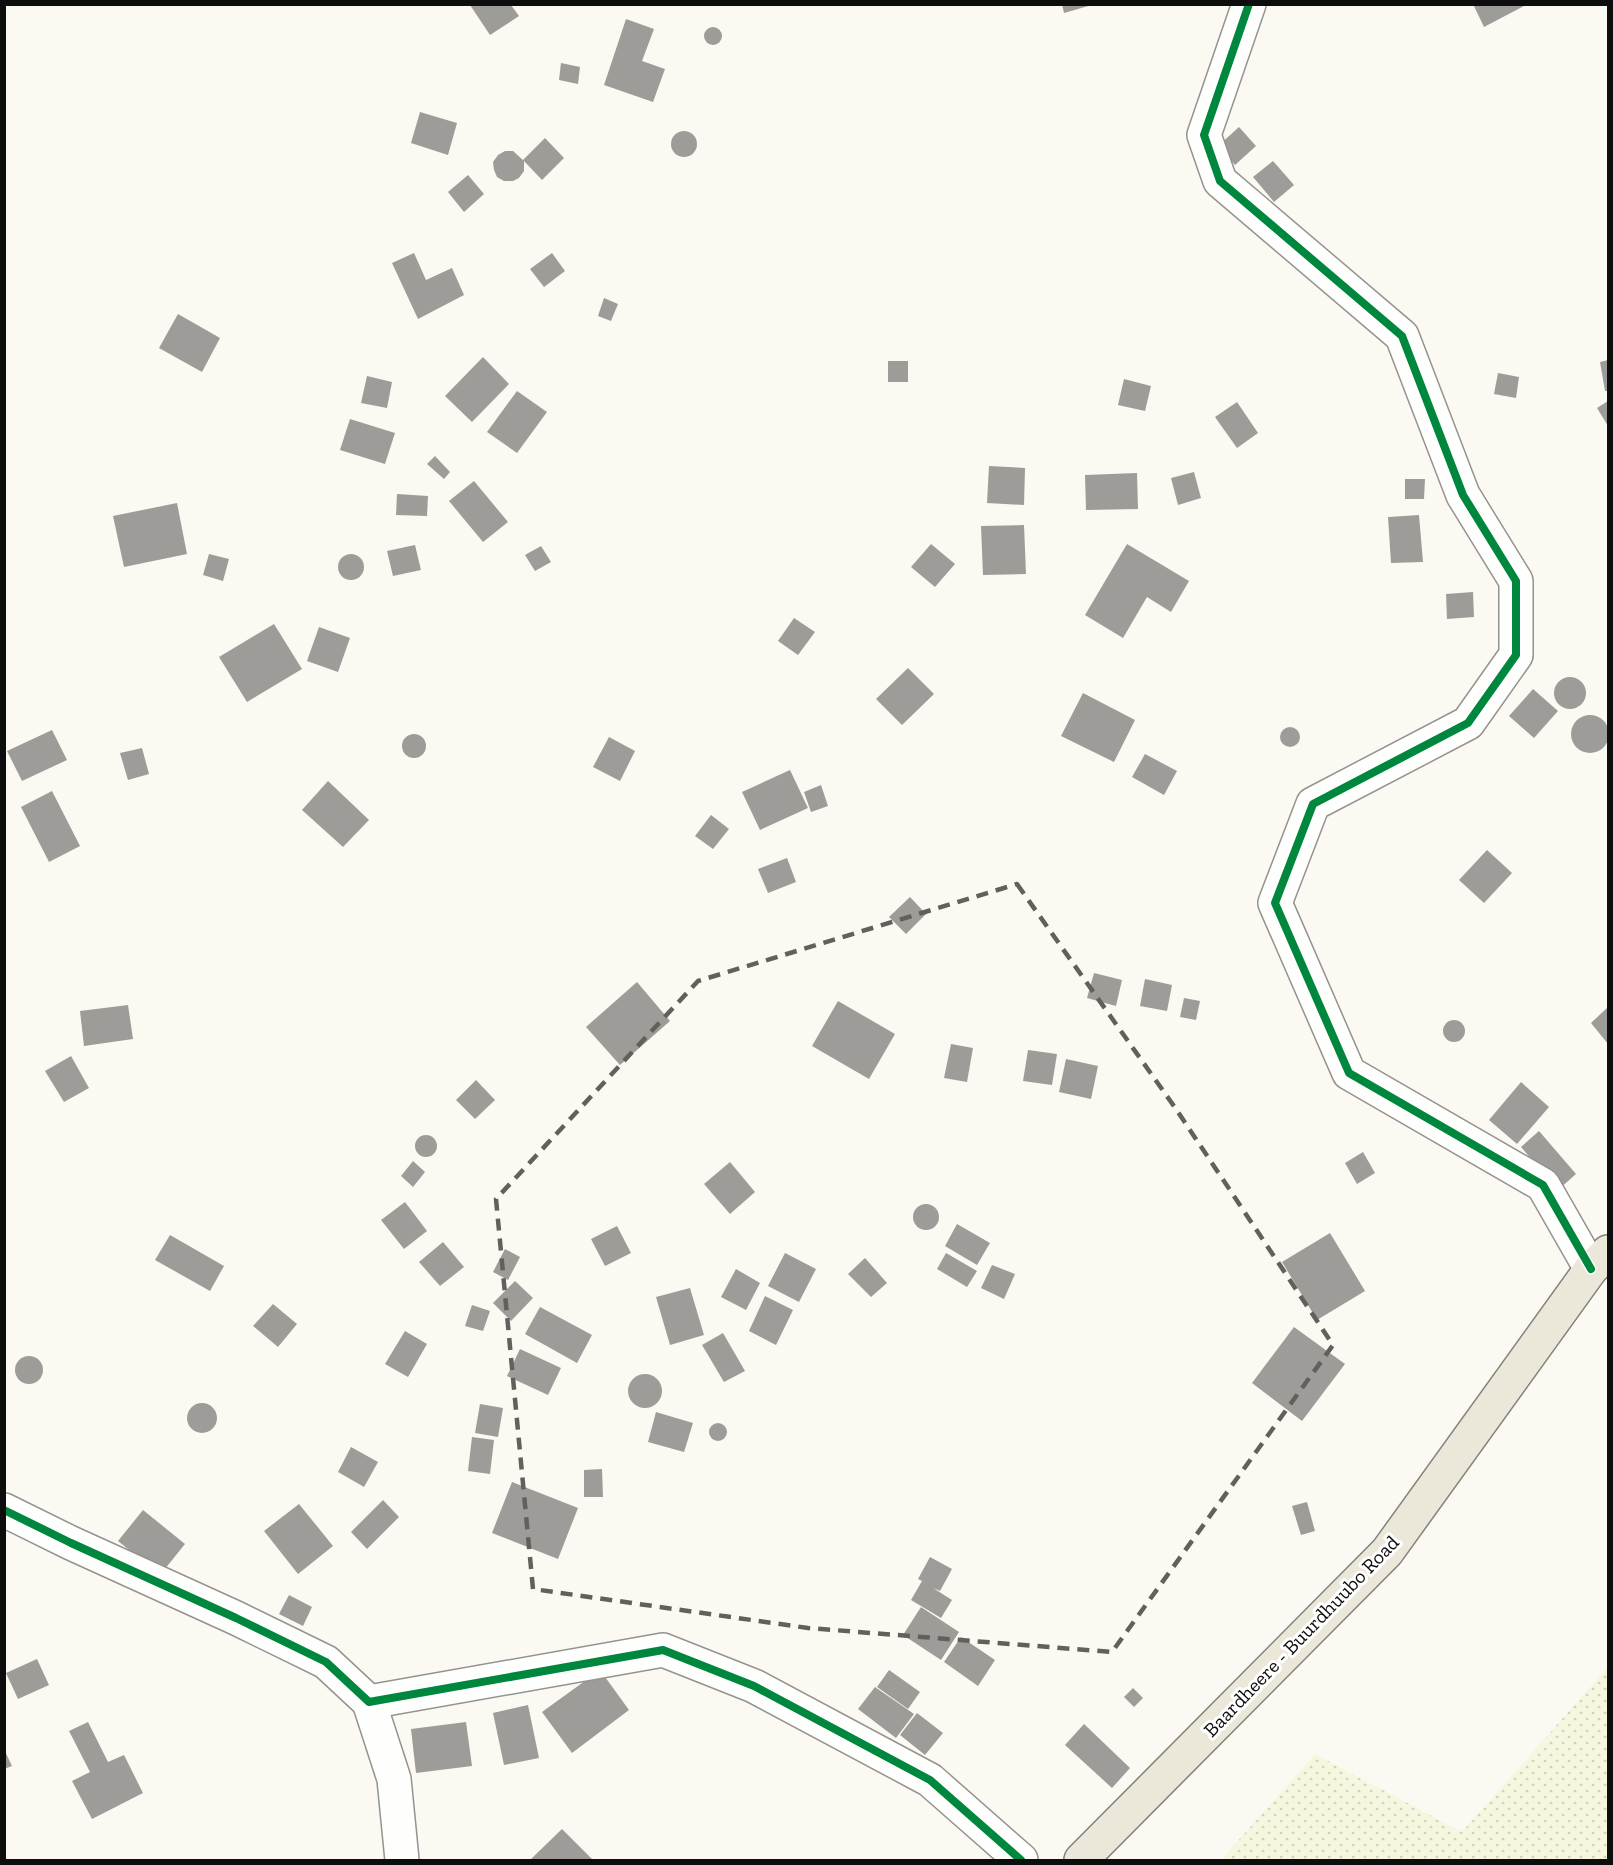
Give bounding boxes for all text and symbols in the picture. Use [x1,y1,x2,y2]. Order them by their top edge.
street label: Baardheere - Buurdhuubo Road [1198,1530,1404,1742]

